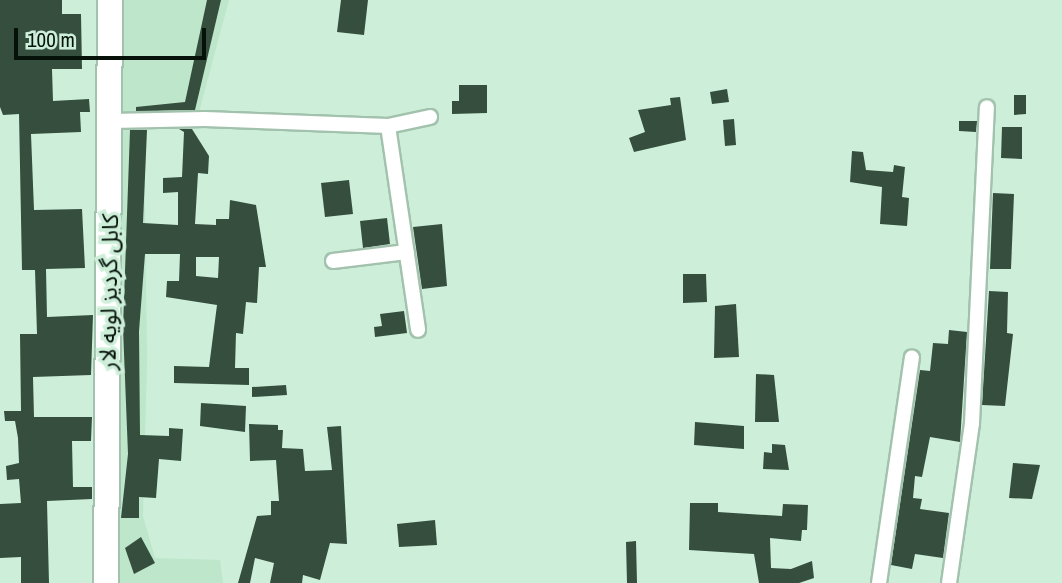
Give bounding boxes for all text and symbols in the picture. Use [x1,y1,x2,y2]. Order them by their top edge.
scale bar [18,14,210,58]
text: 100 m [27,25,75,54]
street label: کابل گردیز لویه لار [94,214,124,370]

